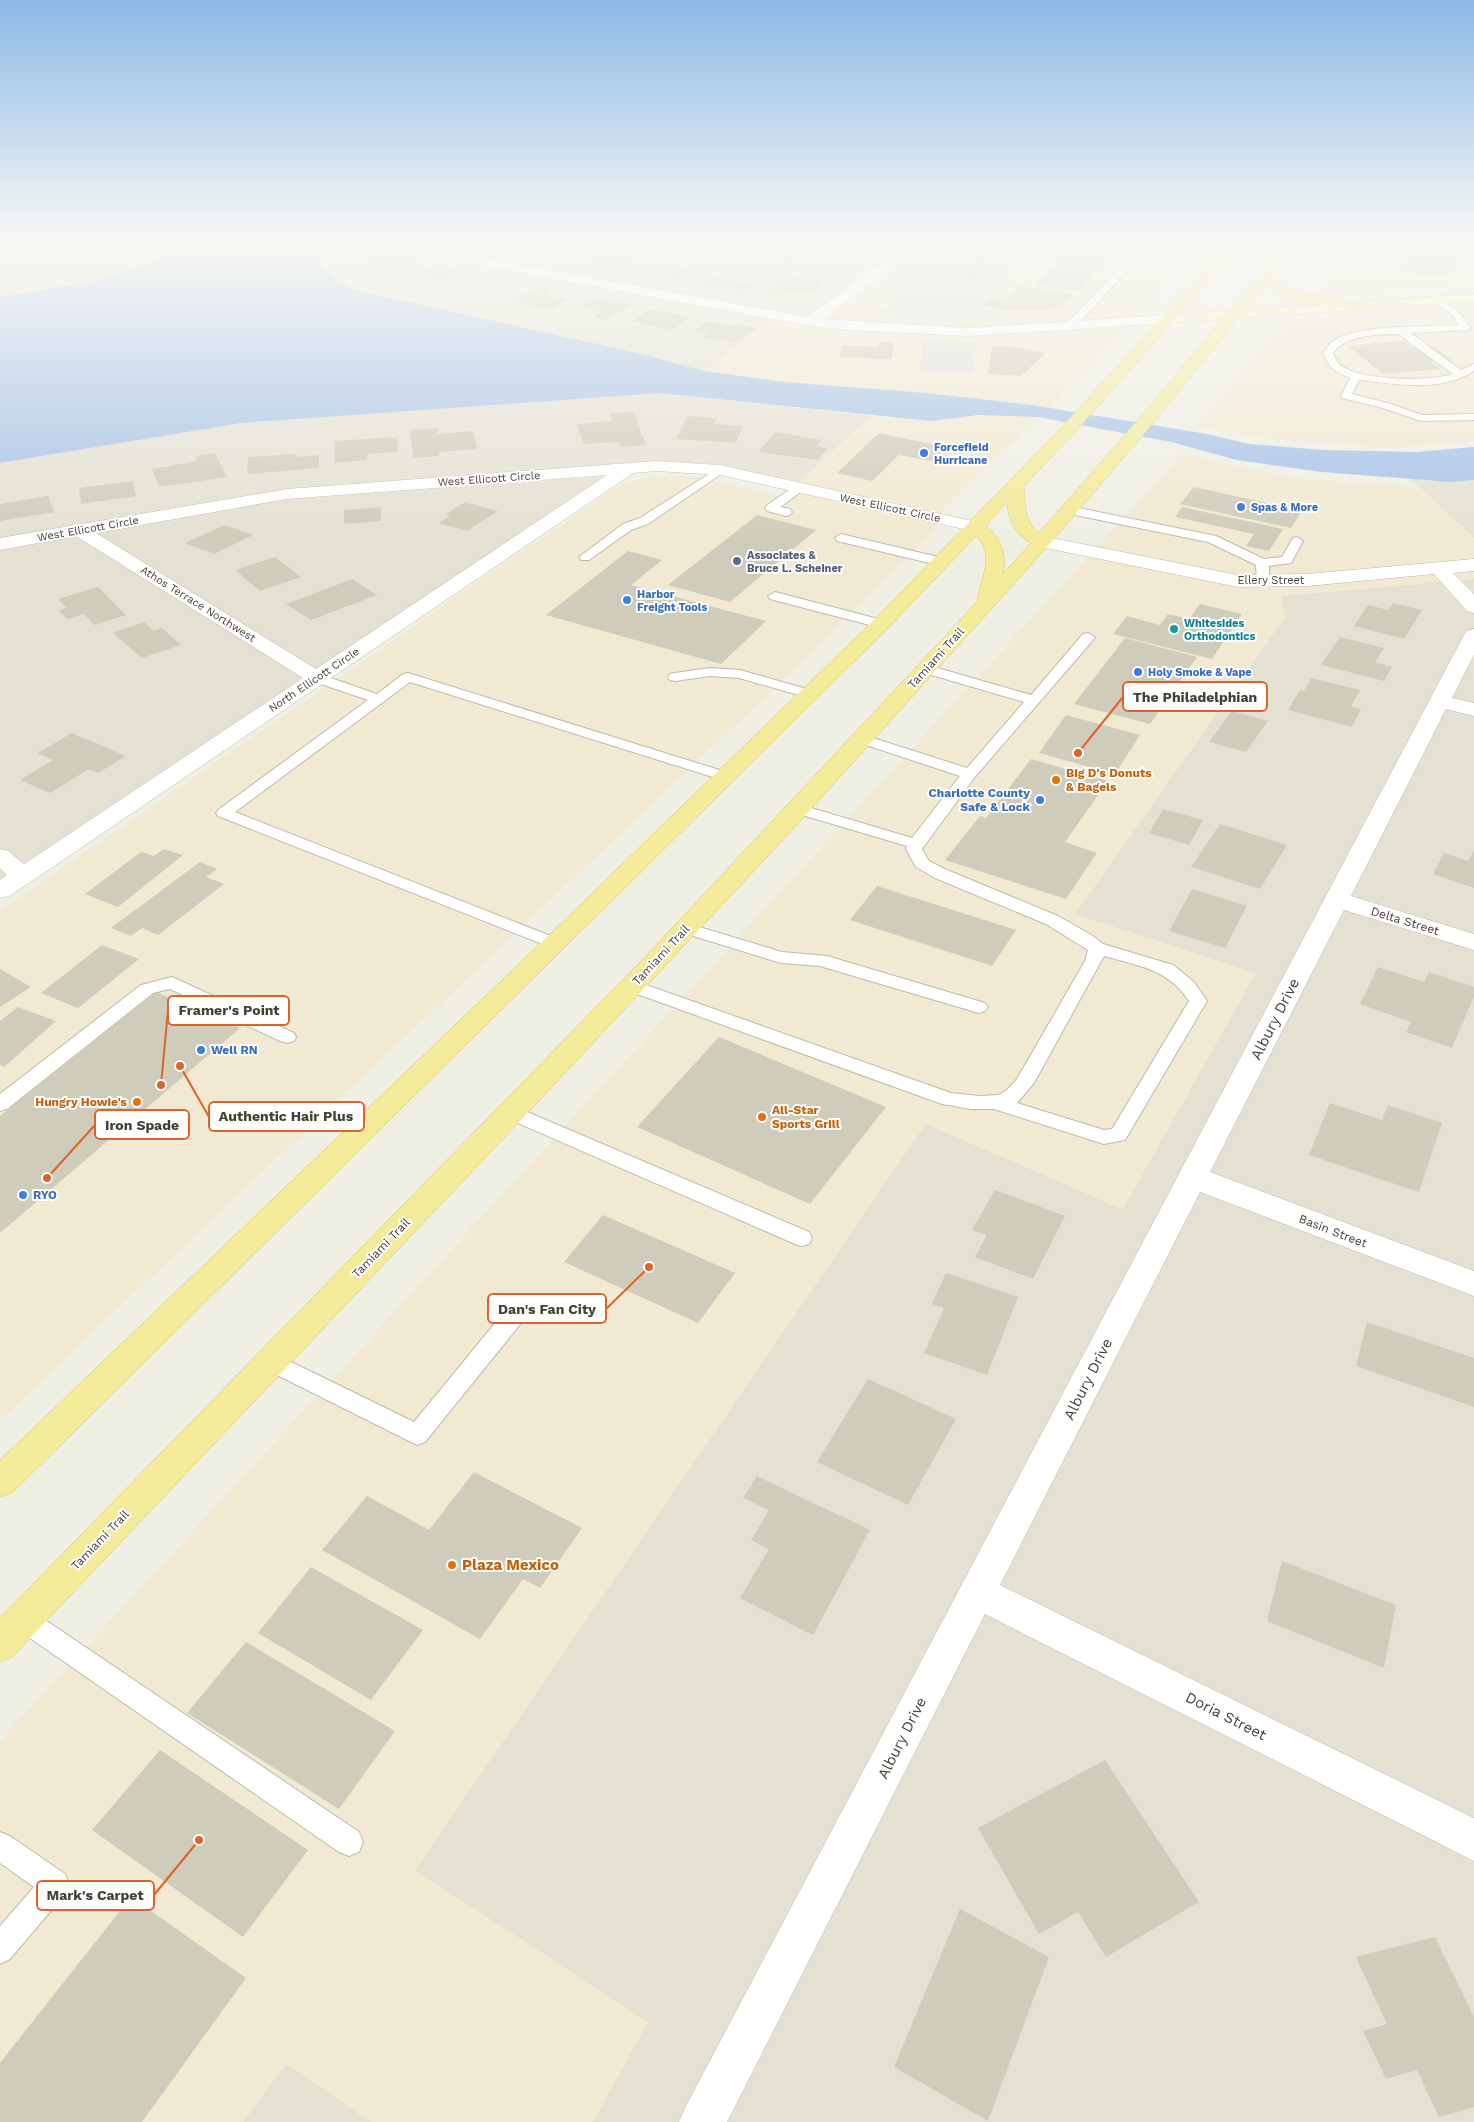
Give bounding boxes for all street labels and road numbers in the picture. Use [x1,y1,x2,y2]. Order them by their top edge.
street label: West Ellicott Circle [437,469,541,489]
street label: West Ellicott Circle [838,491,942,525]
street label: West Ellicott Circle [36,514,140,544]
street label: Athos Terrace Northwest [138,563,258,645]
street label: Ellery Street [1238,574,1305,587]
street label: Tamiami Trail [905,624,967,691]
street label: North Ellicott Circle [266,645,362,715]
street label: Delta Street [1369,904,1441,938]
street label: Tamiami Trail [629,922,693,988]
street label: Albury Drive [1247,975,1303,1063]
street label: Basin Street [1297,1212,1369,1250]
street label: Tamiami Trail [349,1215,413,1281]
street label: Albury Drive [1060,1335,1116,1423]
street label: Tamiami Trail [68,1507,132,1573]
street label: Doria Street [1183,1688,1270,1744]
street label: Albury Drive [874,1694,930,1782]

